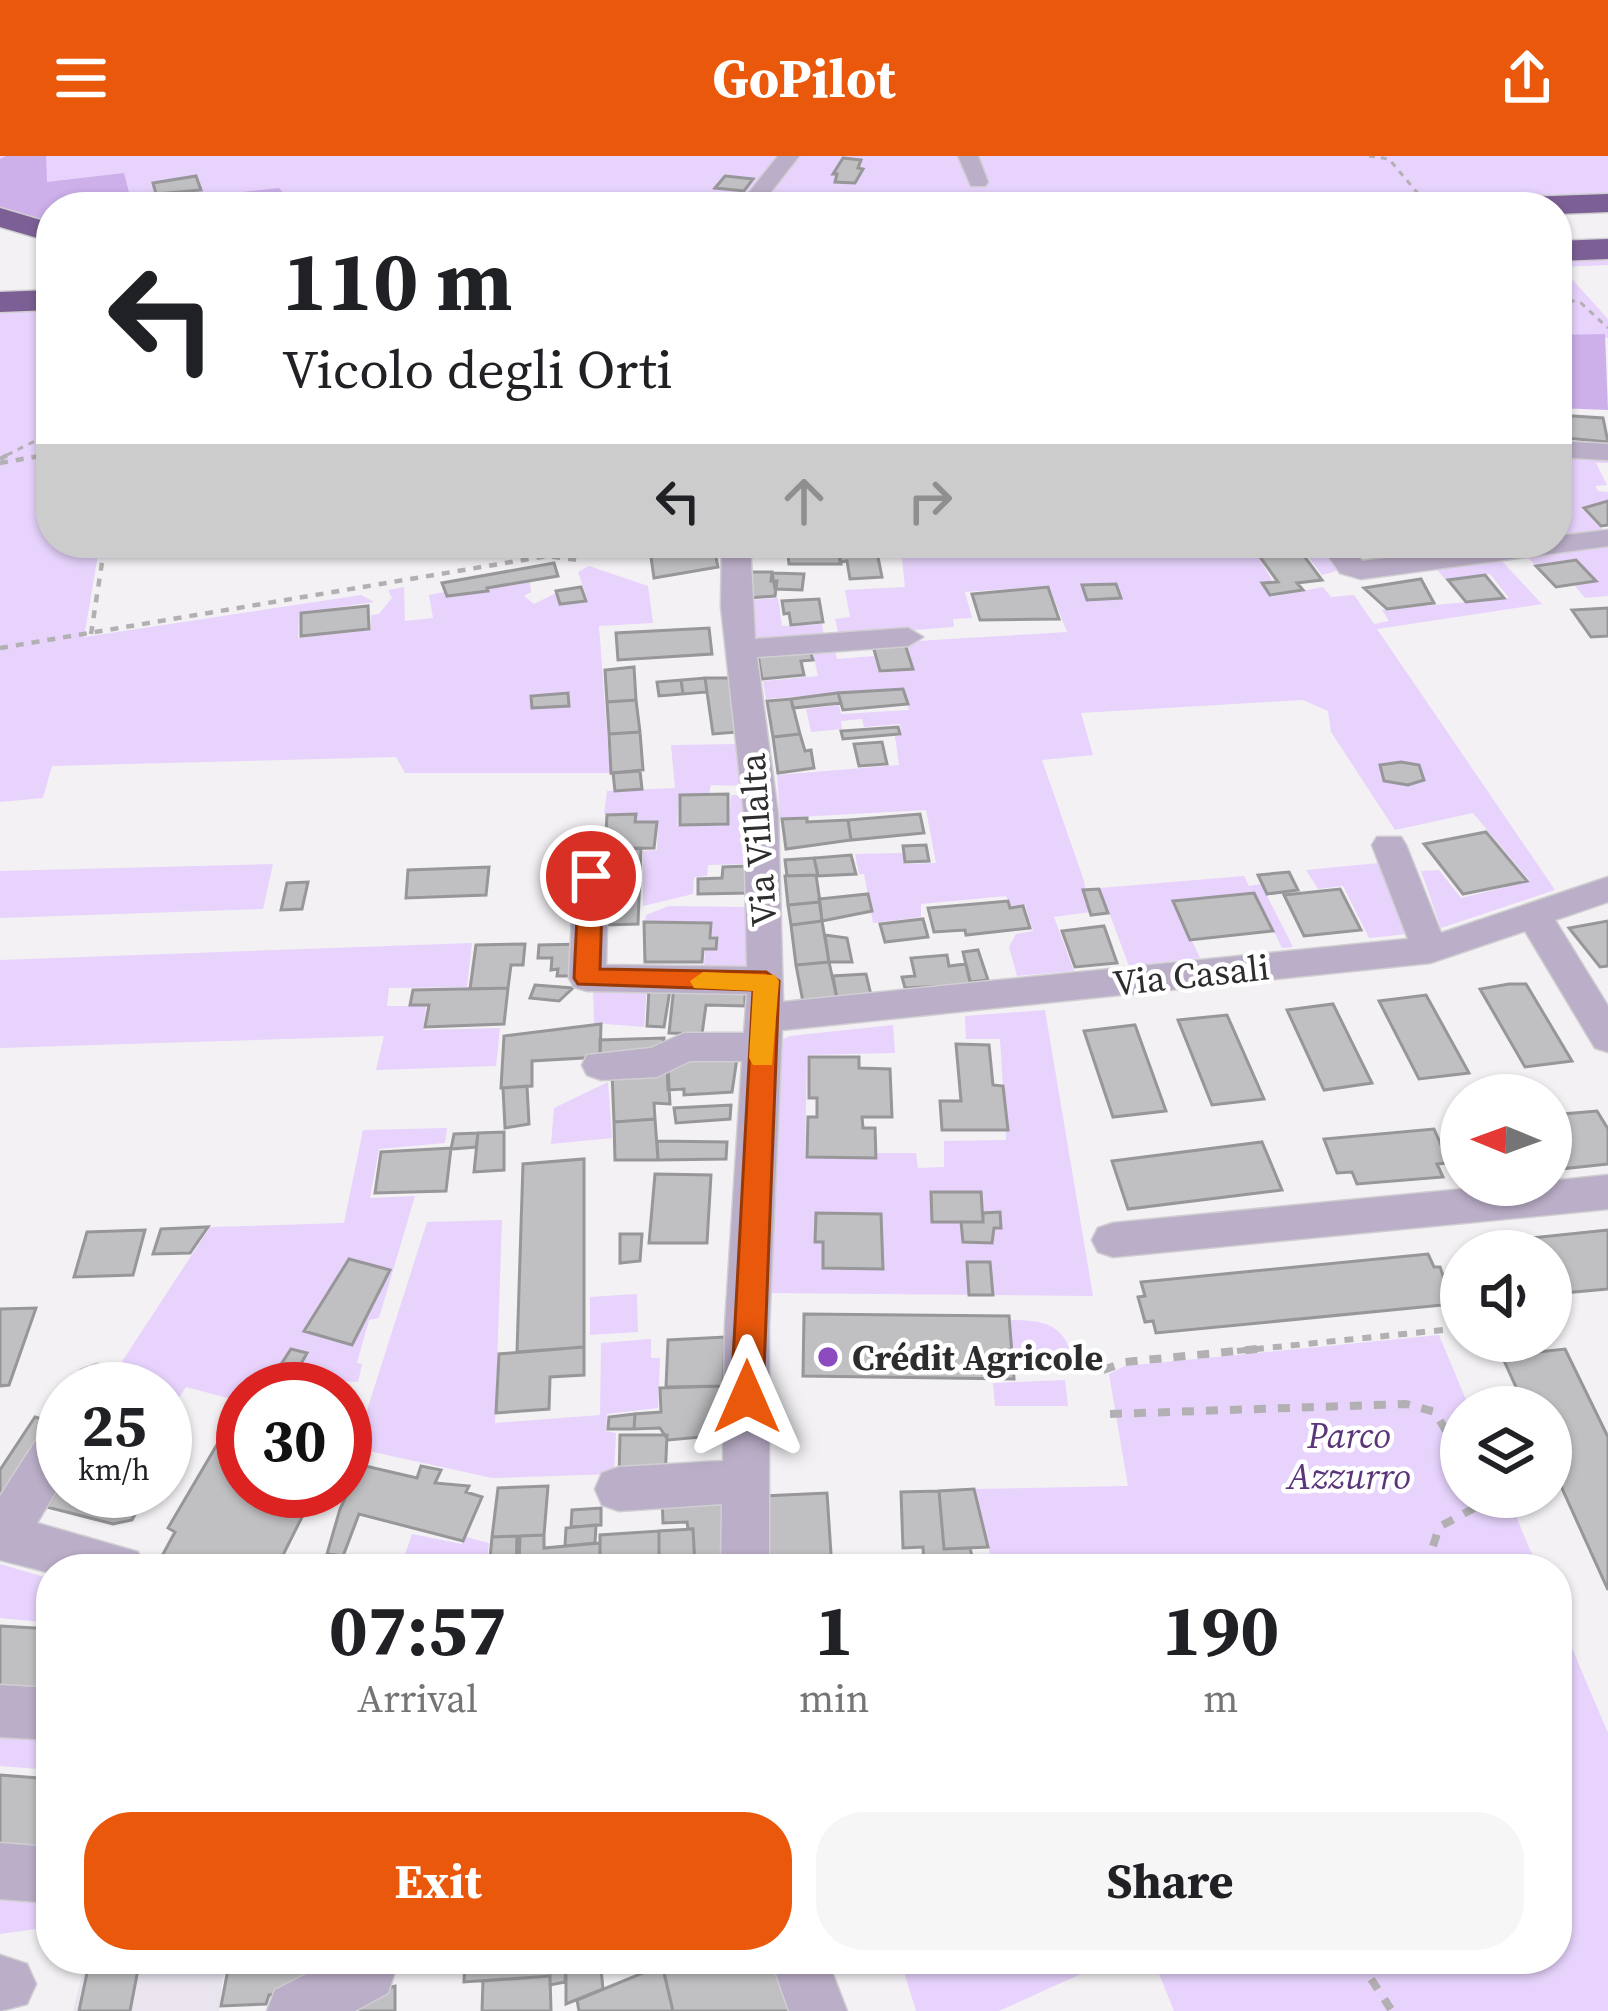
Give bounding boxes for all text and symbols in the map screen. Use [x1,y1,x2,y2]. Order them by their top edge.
text: GoPilot [712,41,896,115]
icon: menu [48,45,114,111]
icon: share [1494,45,1560,111]
text: 110 m [282,223,513,338]
icon: left [84,240,240,396]
text: Vicolo degli Orti [282,332,673,406]
icon: left [645,468,711,534]
icon: ahead [771,468,837,534]
icon: right [897,468,963,534]
street label: Via Villalta [727,751,788,928]
pin [540,825,642,927]
icon: arrive [558,843,624,909]
street label: Via Casali [1110,942,1272,1008]
north arrow [1440,1074,1572,1206]
map controls [1440,1074,1572,1518]
button: sound [1440,1230,1572,1362]
place label: Crédit Agricole [852,1333,1103,1382]
position arrow [684,1334,810,1460]
marker: Crédit Agricole [815,1344,841,1370]
speed limit sign: 30 [216,1362,372,1518]
text: 25 [81,1384,147,1466]
button: layers [1440,1386,1572,1518]
park label: Parco Azzurro [1285,1411,1411,1501]
text: km/h [78,1449,150,1490]
text: 07:57 [329,1580,506,1679]
text: 1 [815,1580,854,1679]
text: 190 [1162,1580,1279,1679]
text: Arrival [357,1672,478,1725]
text: min [799,1672,870,1725]
text: m [1203,1672,1238,1725]
button: Exit [84,1812,792,1950]
button: Share [816,1812,1524,1950]

